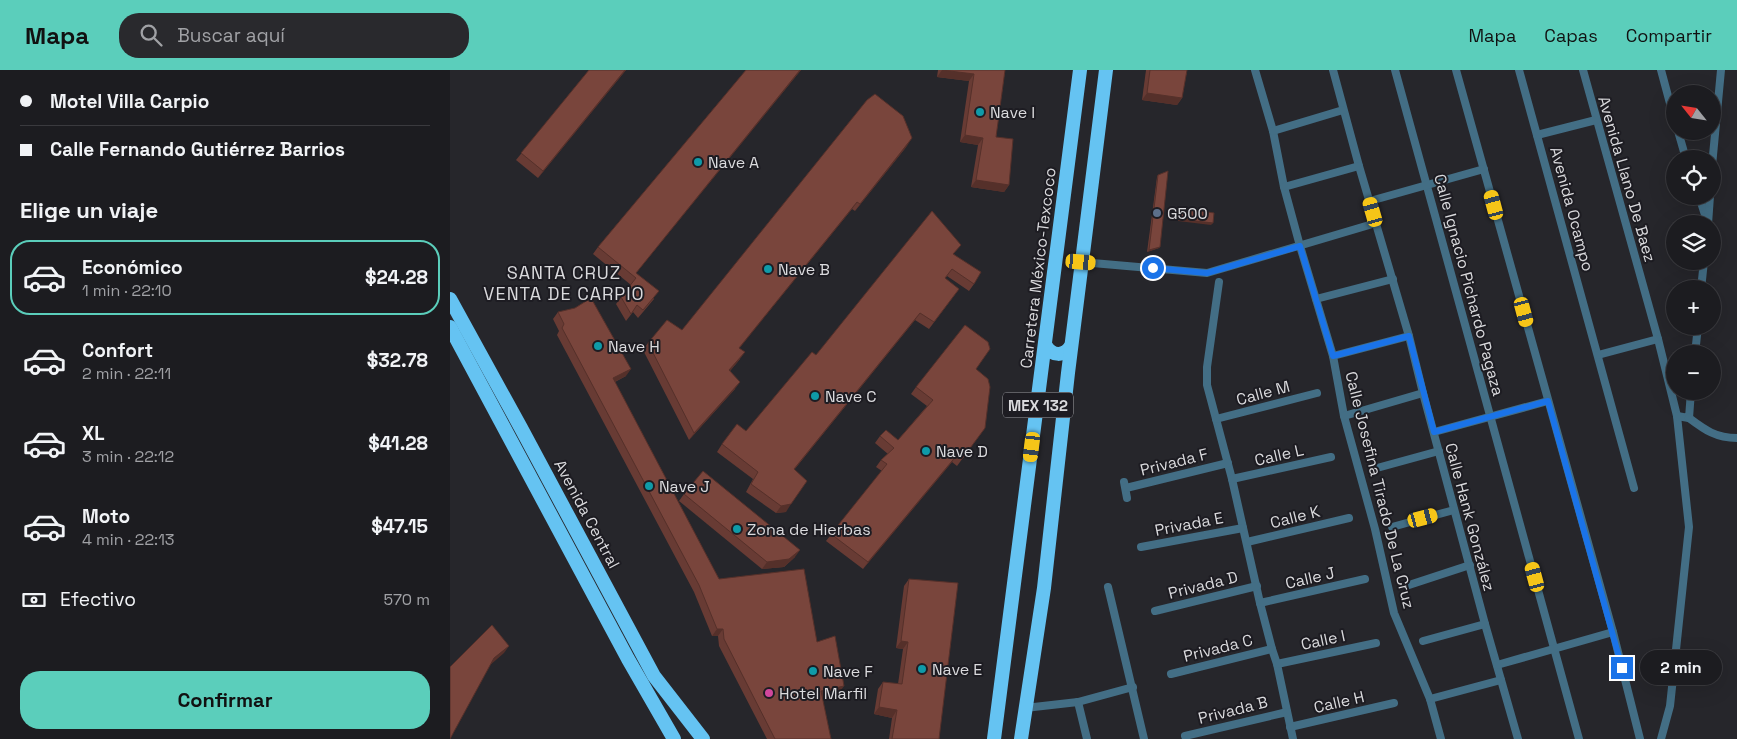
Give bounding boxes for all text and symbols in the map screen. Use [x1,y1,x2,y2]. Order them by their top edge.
search box [119,13,469,58]
text: Mapa [25,20,89,51]
icon: search [137,21,165,49]
text: Buscar aquí [177,23,285,48]
text: Mapa [1468,24,1516,47]
text: Capas [1544,24,1598,47]
text: Compartir [1626,24,1712,47]
north arrow [1666,85,1721,140]
map controls [1666,85,1721,400]
text: Motel Villa Carpio [50,89,209,114]
street label: Avenida Llano De Baez [1593,94,1661,264]
place label: Nave I [990,102,1035,123]
marker: Nave I [974,106,986,118]
text: Calle Fernando Gutiérrez Barrios [50,137,345,162]
street label: Avenida Ocampo [1545,144,1599,274]
button: locate [1666,150,1721,205]
place label: Nave A [708,152,759,173]
marker: Nave A [692,156,704,168]
street label: Carretera México-Texcoco [1015,166,1061,370]
street label: Calle Ignacio Pichardo Pagaza [1429,172,1509,398]
car [1482,189,1505,221]
text: Elige un viaje [20,196,158,224]
car [1361,196,1384,228]
place label: G500 [1167,203,1208,224]
marker: G500 [1151,207,1163,219]
button: layers [1666,215,1721,270]
car [1065,253,1096,271]
icon: car [22,255,67,300]
text: Económico [82,255,183,280]
route start [1142,257,1164,279]
place label: Nave B [778,259,830,280]
district label: SANTA CRUZ VENTA DE CARPIO [483,261,645,305]
marker: Nave B [762,263,774,275]
text: $24.28 [365,265,428,290]
text: 1 min · 22:10 [82,280,172,301]
button: + [1666,280,1721,335]
car [1512,296,1535,328]
place label: Nave H [608,336,660,357]
icon: car [22,338,67,383]
text: Confort [82,338,153,363]
marker: Nave H [592,340,604,352]
button: − [1666,345,1721,400]
text: $32.78 [367,348,428,373]
text: 2 min · 22:11 [82,363,171,384]
street label: Calle Josefina Tirado De La Cruz [1340,369,1420,611]
street label: Calle M [1234,376,1292,410]
place label: Nave C [825,386,877,407]
marker: Nave C [809,390,821,402]
road number: MEX 132 [1003,392,1073,418]
icon: car [22,421,67,466]
text: XL [82,421,105,446]
text: $41.28 [368,431,428,456]
car [1022,431,1041,463]
street label: Calle L [1252,439,1306,471]
place label: Nave D [936,441,988,462]
street label: Calle Hank González [1440,441,1500,593]
street label: Privada F [1138,443,1210,481]
marker: Nave D [920,445,932,457]
text: 3 min · 22:12 [82,446,174,467]
street label: Avenida Central [549,456,625,572]
place label: Nave J [659,476,710,497]
marker: Nave J [643,480,655,492]
street label: Calle K [1268,501,1322,533]
icon: car [22,504,67,549]
text: Moto [82,504,130,529]
street label: Privada E [1153,507,1225,541]
car [1406,507,1439,529]
text: $47.15 [371,514,428,539]
place label: Zona de Hierbas [747,519,871,540]
marker: Zona de Hierbas [731,523,743,535]
text: 4 min · 22:13 [82,529,175,550]
car [1523,561,1546,593]
street label: Calle J [1283,562,1337,594]
street label: Privada D [1166,566,1240,604]
icon: cash [20,586,48,614]
text: Efectivo [60,587,136,612]
text: 570 m [384,589,430,610]
street label: Calle I [1299,625,1347,655]
street label: Privada C [1181,629,1255,667]
callout: 2 min [1640,650,1722,686]
route end [1611,657,1633,679]
text: 2 min [1660,657,1702,678]
place label: Nave E [932,659,982,680]
place label: Nave F [823,661,873,682]
marker: Nave E [916,663,928,675]
marker: Nave F [807,665,819,677]
button: Confirmar [20,671,430,729]
place label: Hotel Marfil [779,683,867,704]
street label: Calle H [1312,686,1366,718]
marker: Hotel Marfil [763,687,775,699]
street label: Privada B [1196,691,1270,729]

